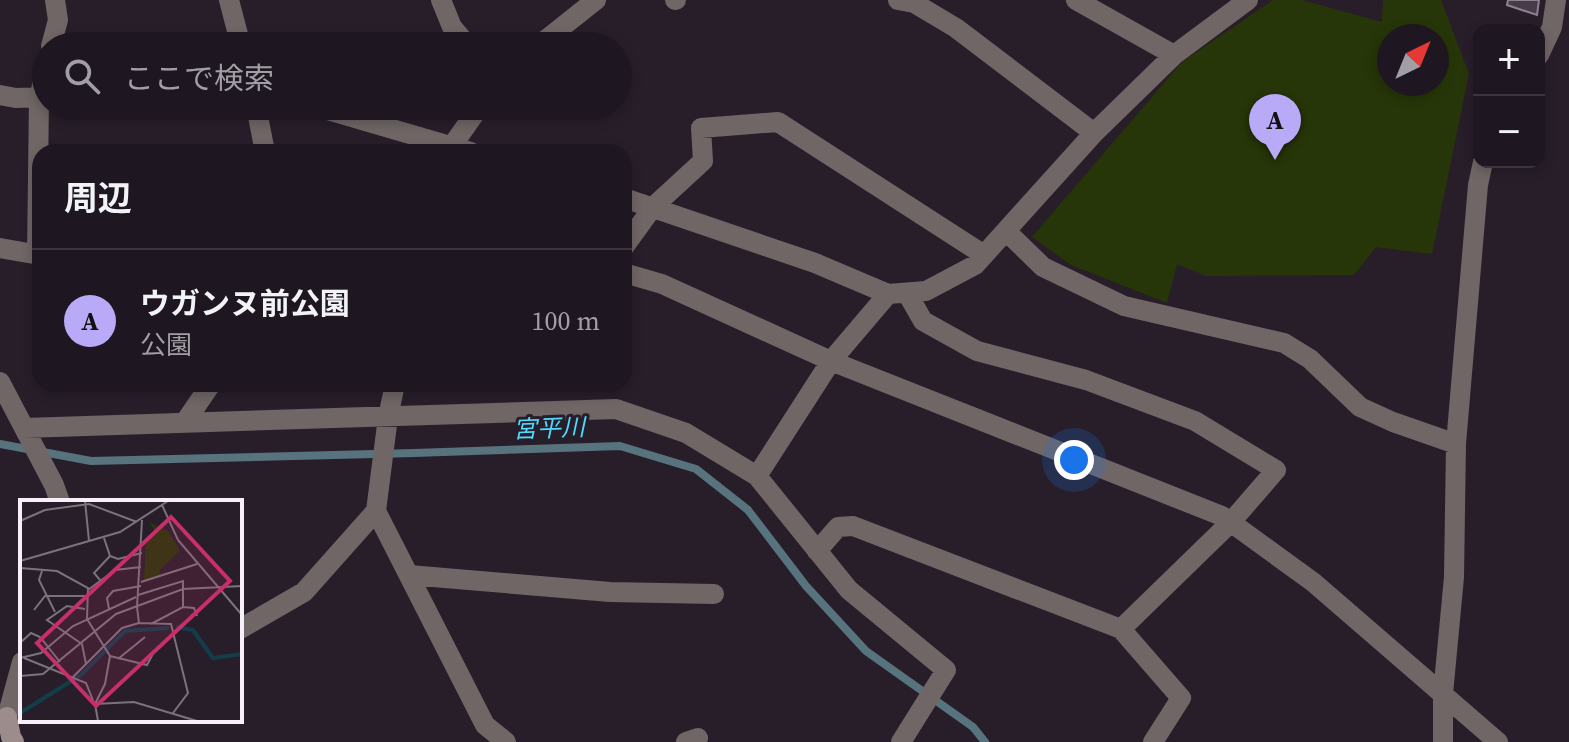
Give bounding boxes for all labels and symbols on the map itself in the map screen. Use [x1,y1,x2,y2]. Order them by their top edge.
north arrow [1377,24,1449,96]
pin: A [1249,94,1301,160]
water label: 宮平川 [512,410,589,446]
your location [1054,440,1094,480]
inset map [20,500,242,722]

